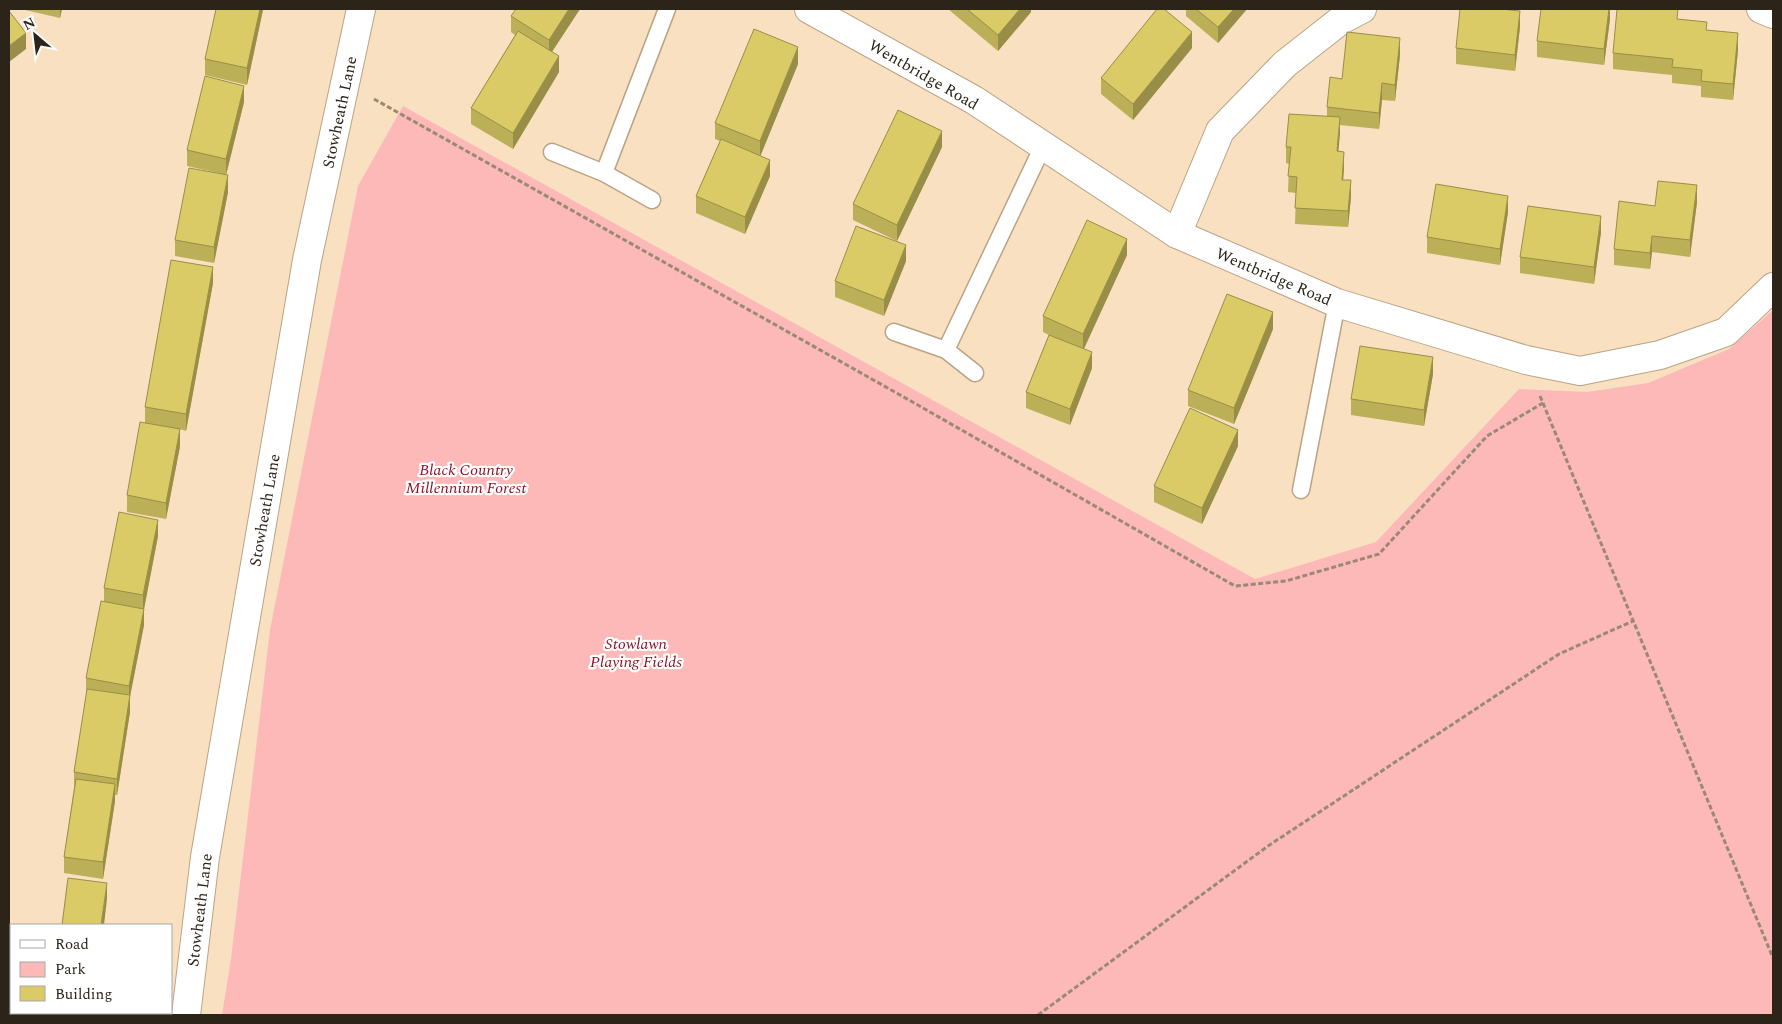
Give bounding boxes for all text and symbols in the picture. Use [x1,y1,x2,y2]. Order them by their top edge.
north arrow [10,10,60,60]
text: N [19,12,39,36]
street label: Wentbridge Road [864,34,983,116]
street label: Stowheath Lane [316,54,364,170]
street label: Wentbridge Road [1212,242,1335,312]
street label: Stowheath Lane [243,452,287,568]
park label: Black Country Millennium Forest [406,458,527,500]
park label: Stowlawn Playing Fields [590,632,682,674]
street label: Stowheath Lane [181,852,219,968]
legend [10,924,172,1014]
text: Road [55,933,89,956]
text: Park [55,958,86,981]
text: Building [55,983,112,1006]

